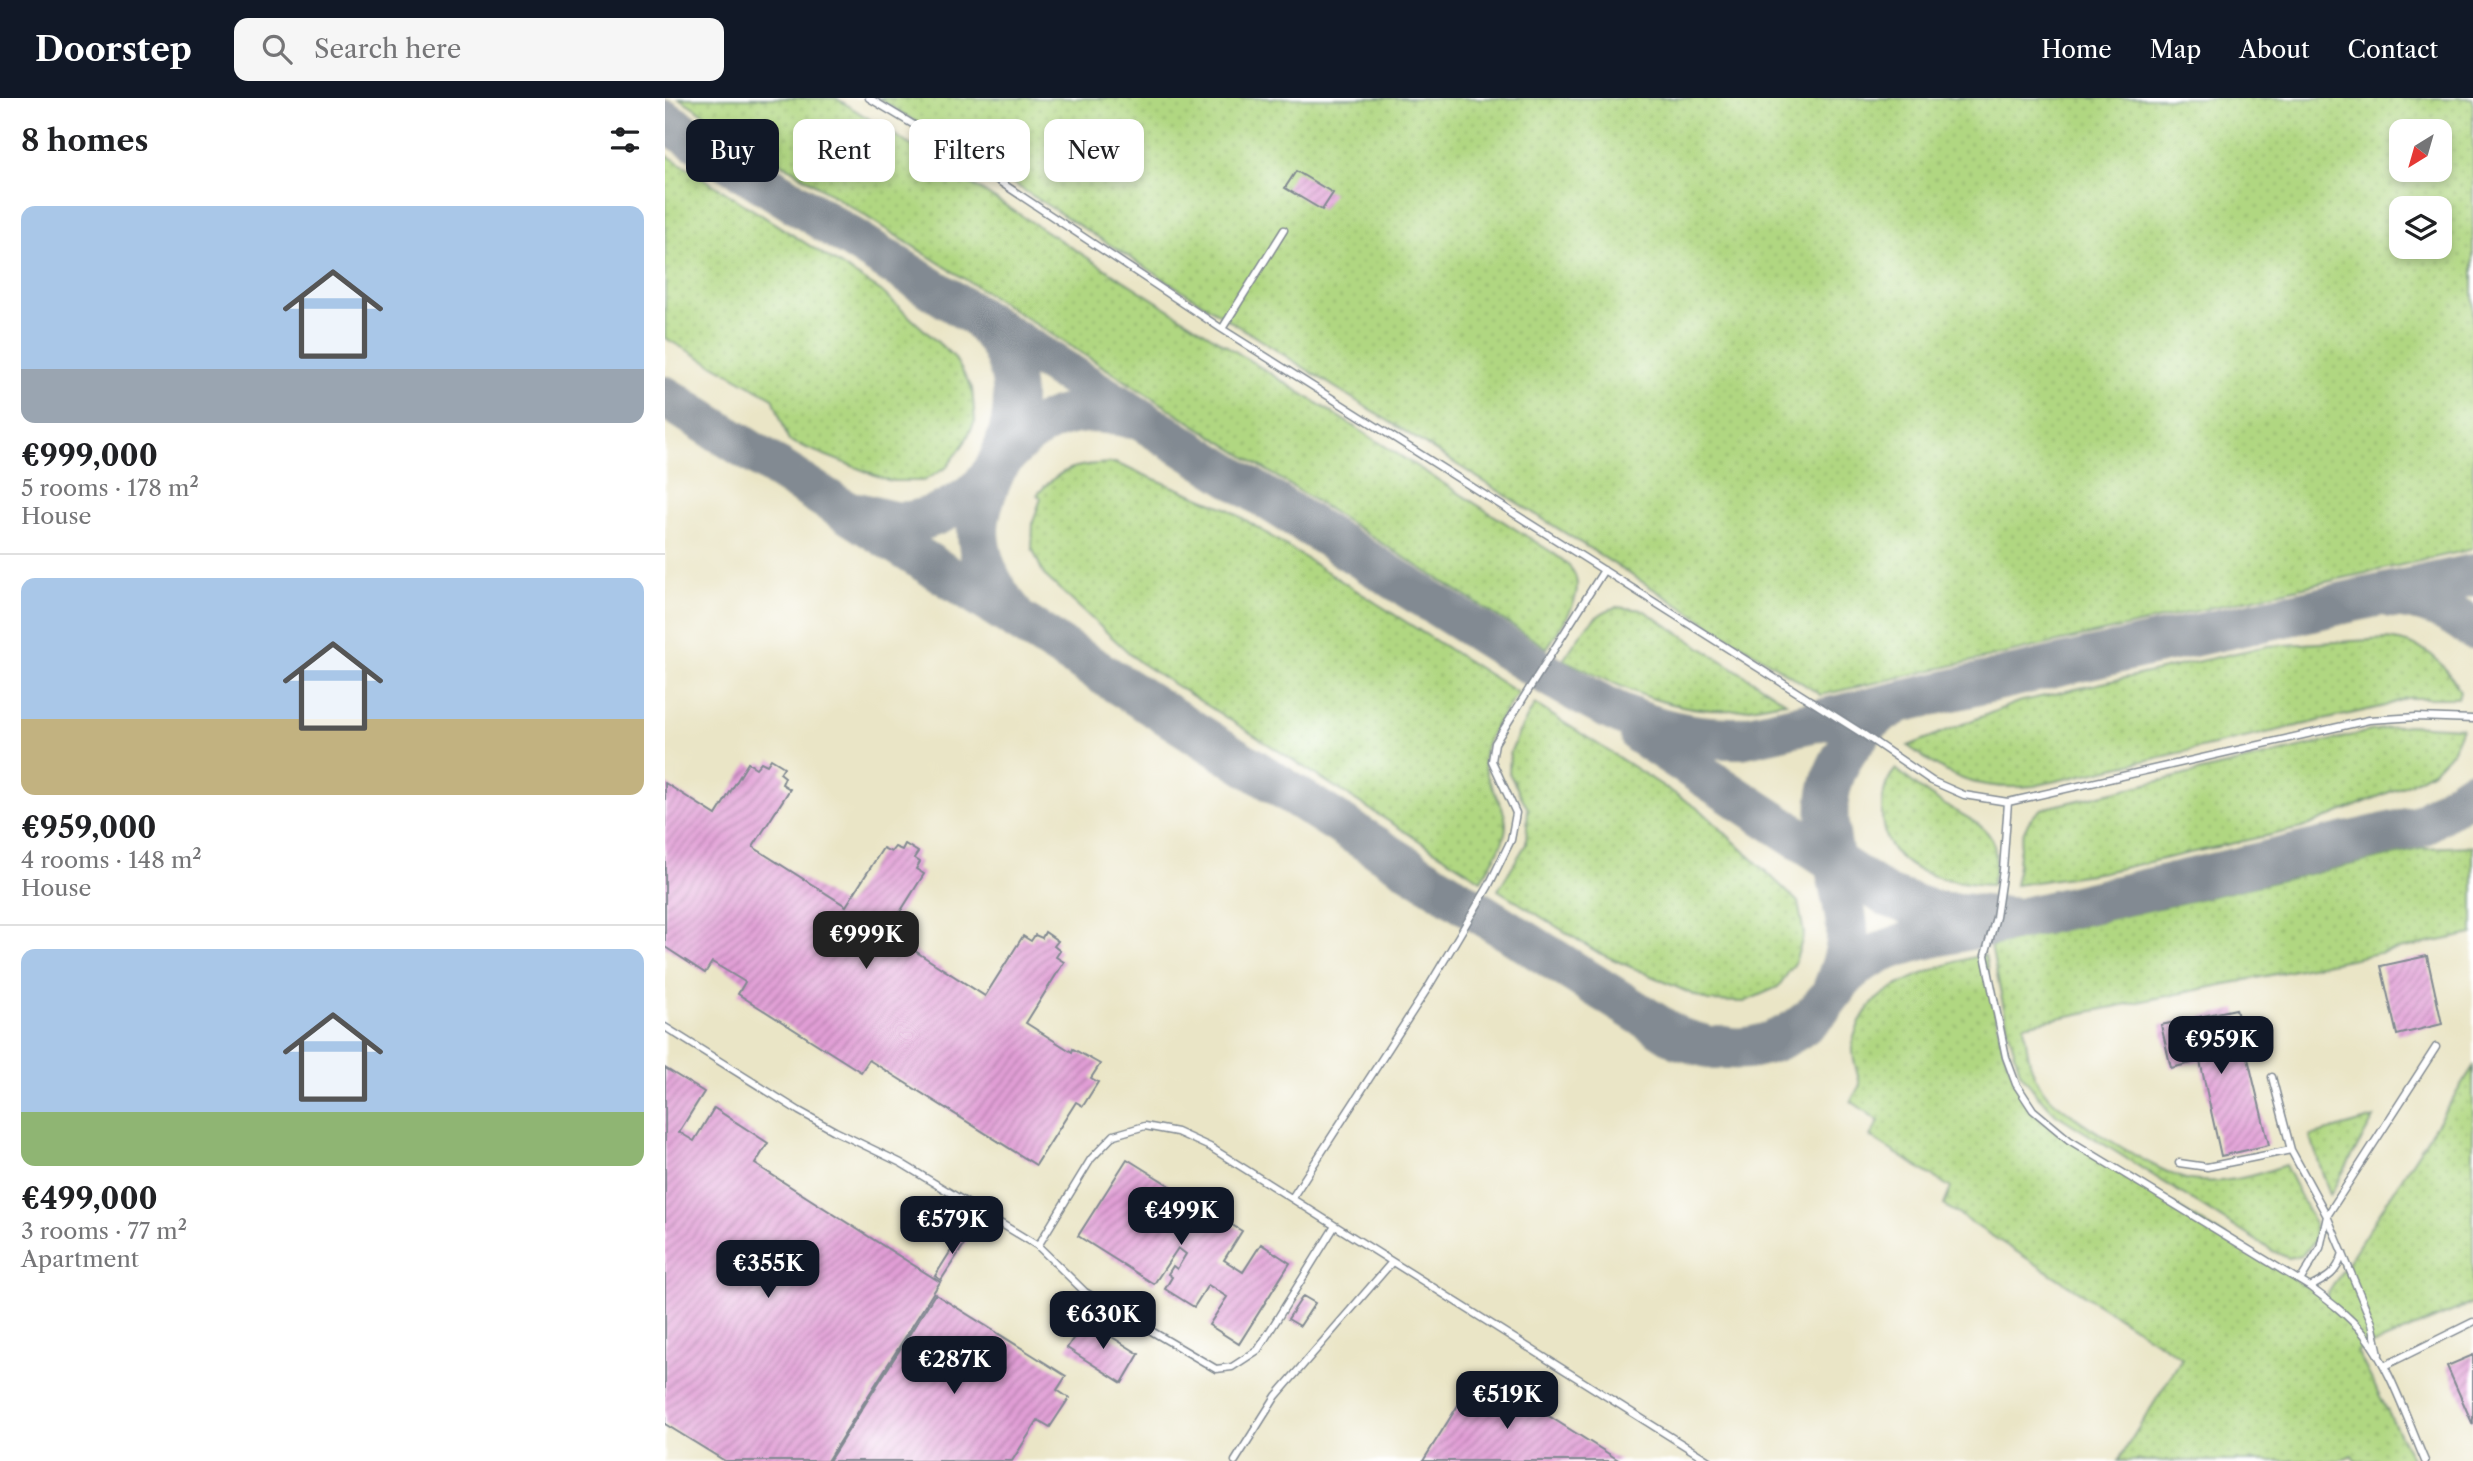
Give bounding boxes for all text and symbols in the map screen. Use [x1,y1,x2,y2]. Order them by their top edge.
search box [234,18,724,81]
text: Doorstep [35,29,192,70]
icon: search [258,30,296,68]
text: Search here [314,33,461,65]
text: Home [2041,35,2112,64]
text: Map [2150,35,2201,64]
text: About [2239,35,2310,64]
text: Contact [2348,35,2438,64]
chip: Buy [686,119,779,182]
chip: Rent [793,119,895,182]
chip: Filters [909,119,1030,182]
chip: New [1044,119,1144,182]
north arrow [2389,119,2452,182]
map controls [2389,119,2452,259]
icon: filters [606,121,644,159]
text: 8 homes [21,122,148,159]
button: layers [2389,196,2452,259]
icon: home [270,251,396,377]
text: €999,000 [21,437,158,474]
text: 5 rooms · 178 m² [21,474,199,502]
text: House [21,502,91,530]
icon: home [270,623,396,749]
text: €959,000 [21,809,156,846]
text: 4 rooms · 148 m² [21,846,202,874]
text: House [21,874,91,902]
pin: €999K [817,912,915,971]
text: €999K [829,920,903,948]
icon: home [270,994,396,1120]
pin: €959K [2172,1016,2270,1076]
text: €959K [2184,1025,2258,1053]
text: €499,000 [21,1180,158,1217]
pin: €499K [1132,1188,1230,1247]
pin: €579K [903,1196,1001,1256]
text: €499K [1144,1196,1218,1224]
text: €579K [916,1205,988,1233]
text: 3 rooms · 77 m² [21,1217,187,1245]
pin: €355K [719,1240,817,1300]
text: Apartment [21,1245,139,1273]
text: €355K [732,1249,804,1277]
pin: €630K [1054,1292,1152,1351]
text: €630K [1066,1300,1140,1328]
pin: €287K [905,1336,1003,1396]
text: €287K [918,1345,990,1373]
pin: €519K [1458,1372,1556,1431]
text: €519K [1472,1380,1542,1408]

